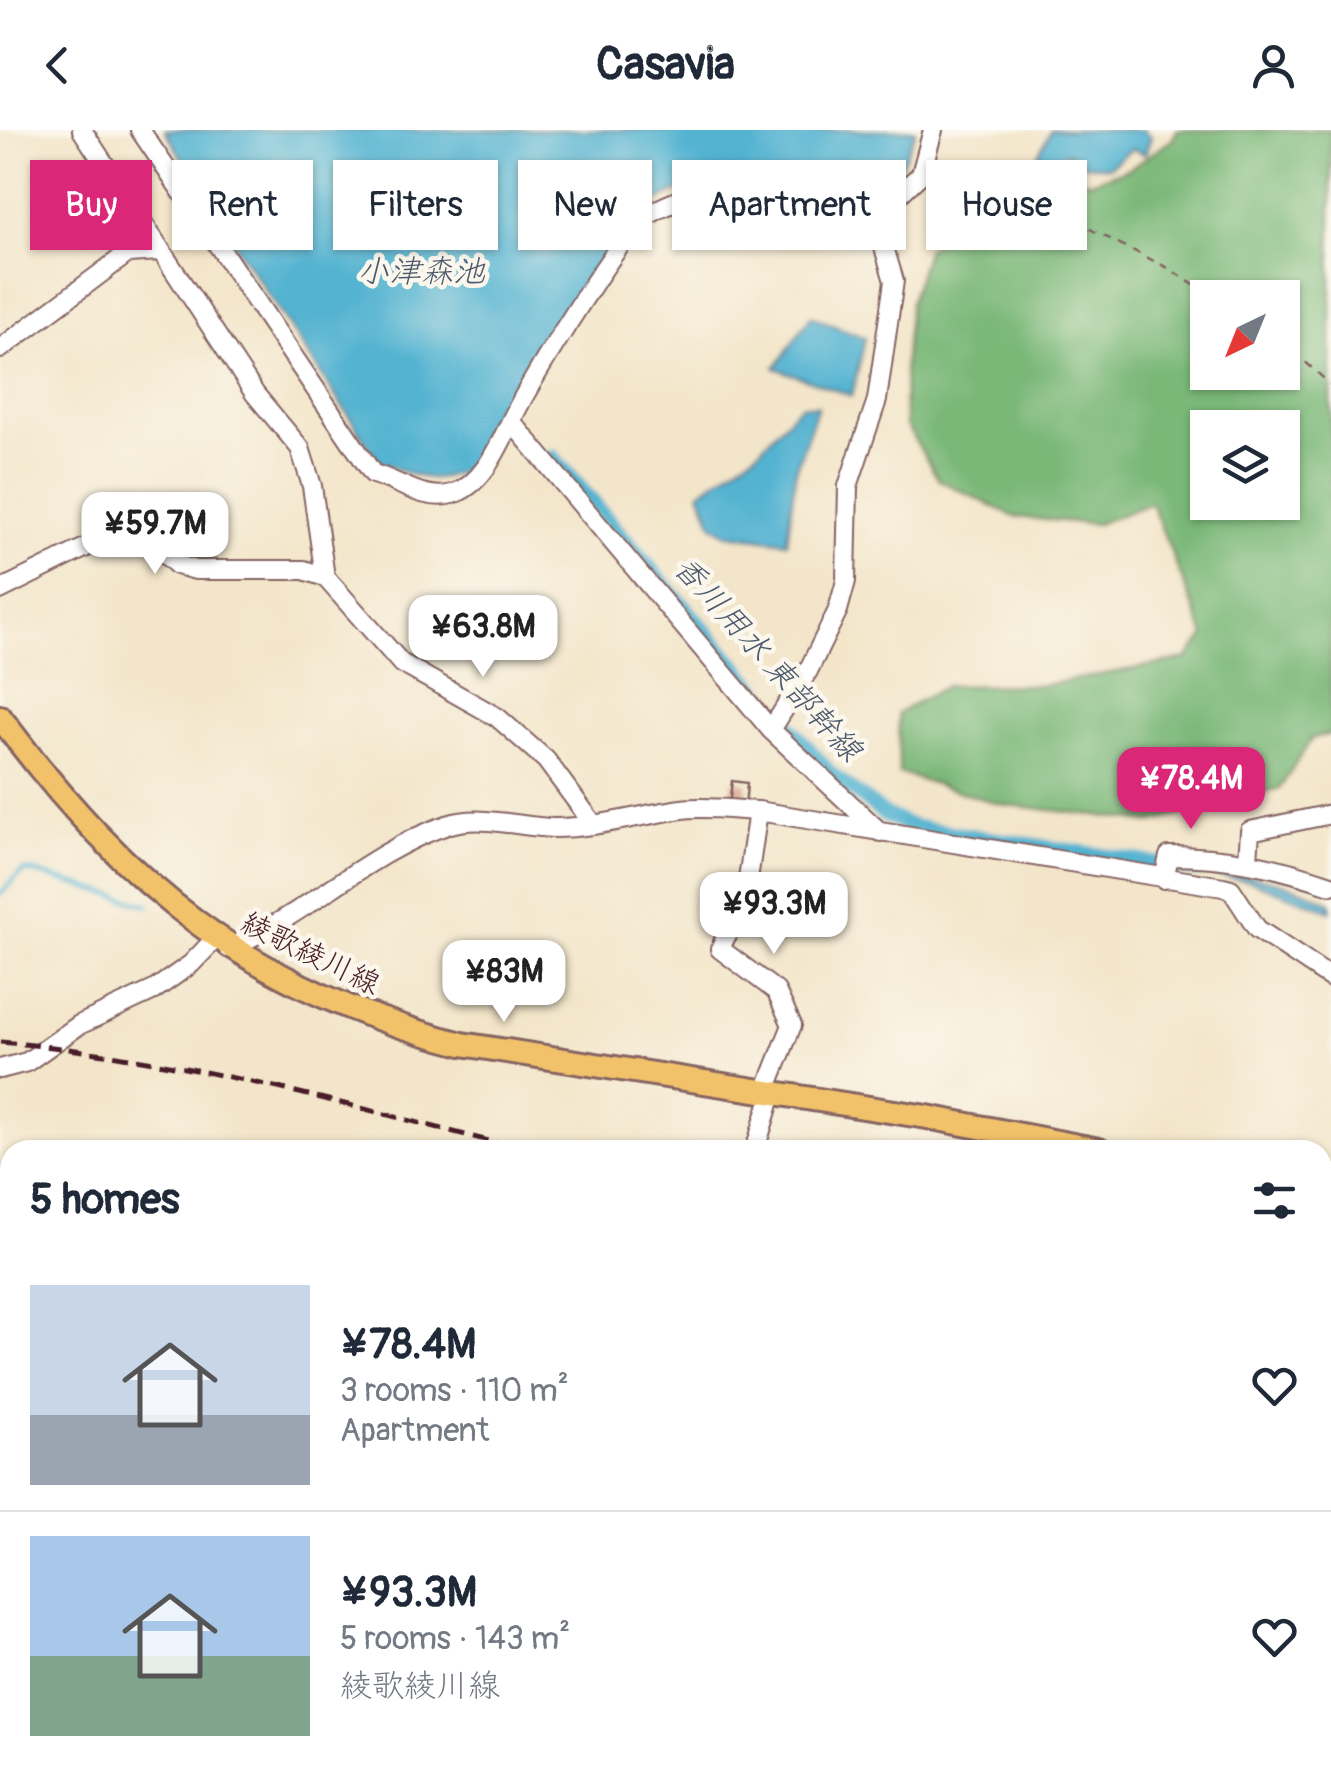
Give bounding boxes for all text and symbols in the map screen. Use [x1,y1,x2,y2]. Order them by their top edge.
text: Casavia [596,37,735,93]
icon: back [30,38,85,93]
icon: person [1246,38,1301,93]
chip: Buy [30,160,152,250]
chip: Rent [172,160,313,250]
chip: Filters [333,160,498,250]
chip: New [518,160,652,250]
chip: Apartment [672,160,906,250]
chip: House [926,160,1087,250]
water label: 小津森池 [357,252,486,292]
north arrow [1190,280,1300,390]
map controls [1190,280,1300,520]
button: layers [1190,410,1300,520]
pin: ¥59.7M [74,492,236,577]
text: ¥59.7M [103,504,207,544]
water label: 香川用水 東部幹線 [664,548,871,771]
pin: ¥63.8M [402,595,564,680]
text: ¥63.8M [431,607,535,647]
pin: ¥78.4M [1110,747,1272,832]
text: ¥78.4M [1139,759,1243,799]
pin: ¥93.3M [693,872,855,957]
text: ¥93.3M [722,884,826,924]
street label: 綾歌綾川線 [235,904,386,1003]
pin: ¥83M [445,940,563,1025]
text: ¥83M [464,952,544,992]
icon: filters [1247,1173,1302,1228]
text: 5 homes [30,1174,180,1226]
text: ¥78.4M [340,1319,476,1371]
icon: home [110,1325,230,1445]
icon: heart [1247,1358,1302,1413]
text: 3 rooms · 110 m² [340,1371,569,1411]
text: Apartment [340,1411,489,1451]
text: ¥93.3M [340,1567,477,1619]
icon: home [110,1576,230,1696]
icon: heart [1247,1609,1302,1664]
text: 5 rooms · 143 m² [340,1619,570,1659]
text: 綾歌綾川線 [340,1666,500,1706]

